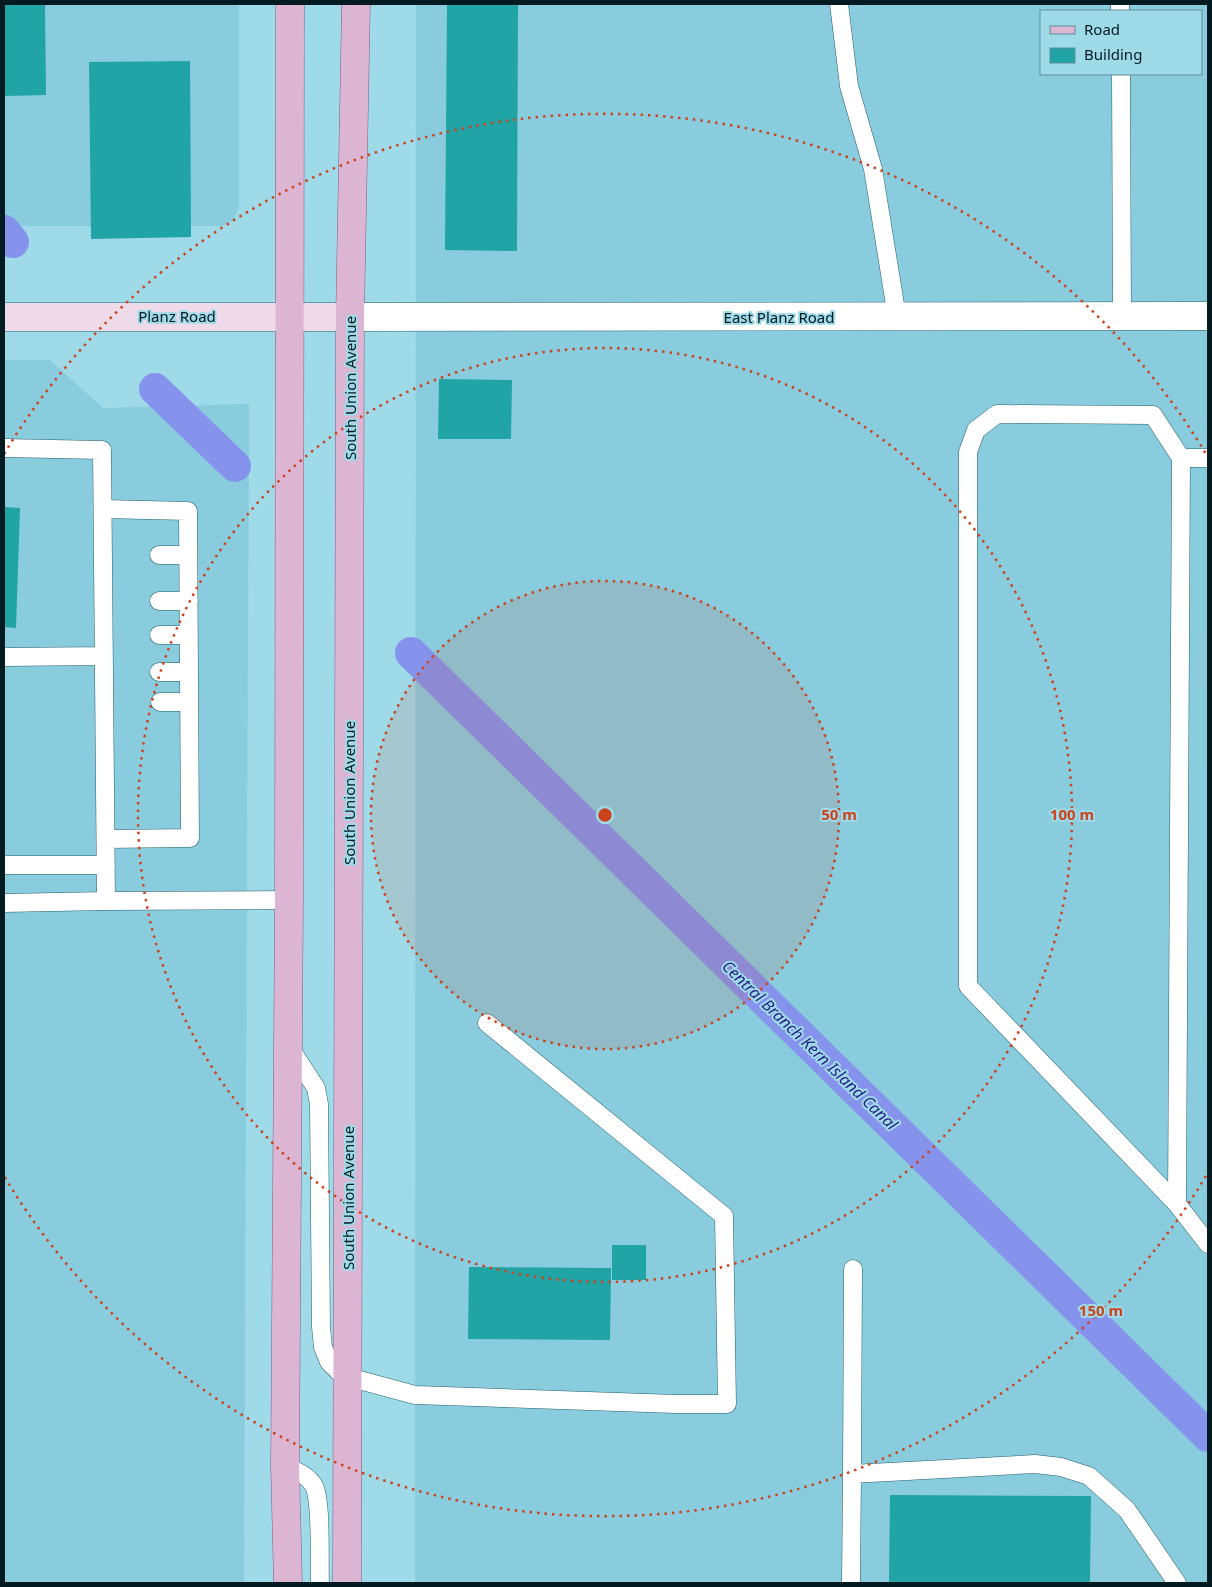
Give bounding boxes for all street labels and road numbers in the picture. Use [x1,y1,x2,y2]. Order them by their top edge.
street label: Planz Road [138,306,216,326]
street label: East Planz Road [724,307,834,327]
street label: South Union Avenue [340,316,360,460]
street label: South Union Avenue [339,721,359,865]
street label: South Union Avenue [338,1126,358,1270]

